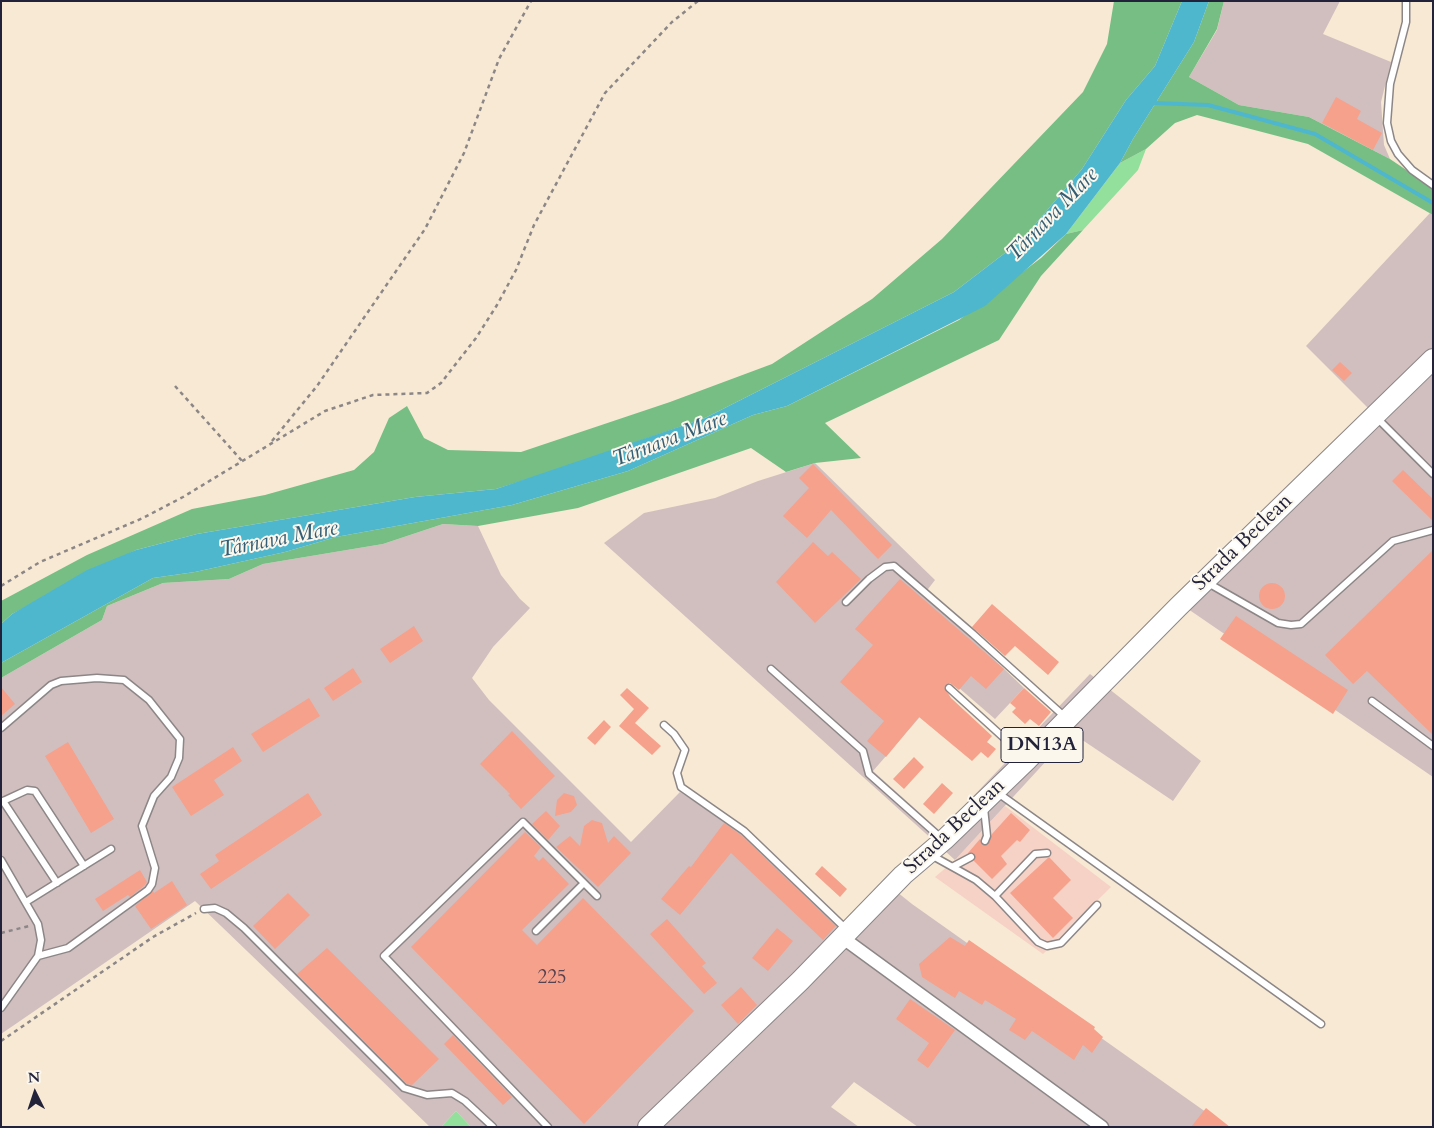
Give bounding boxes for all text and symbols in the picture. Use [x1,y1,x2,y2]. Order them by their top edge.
water label: Târnava Mare [1002,163,1104,267]
water label: Târnava Mare [609,406,731,474]
street label: Strada Beclean [1188,489,1298,597]
water label: Târnava Mare [218,516,340,564]
road number: DN13A [1001,728,1083,762]
street label: Strada Beclean [899,774,1011,880]
house number: 225 [537,968,567,990]
north arrow [10,1068,60,1118]
text: N [27,1068,41,1087]

